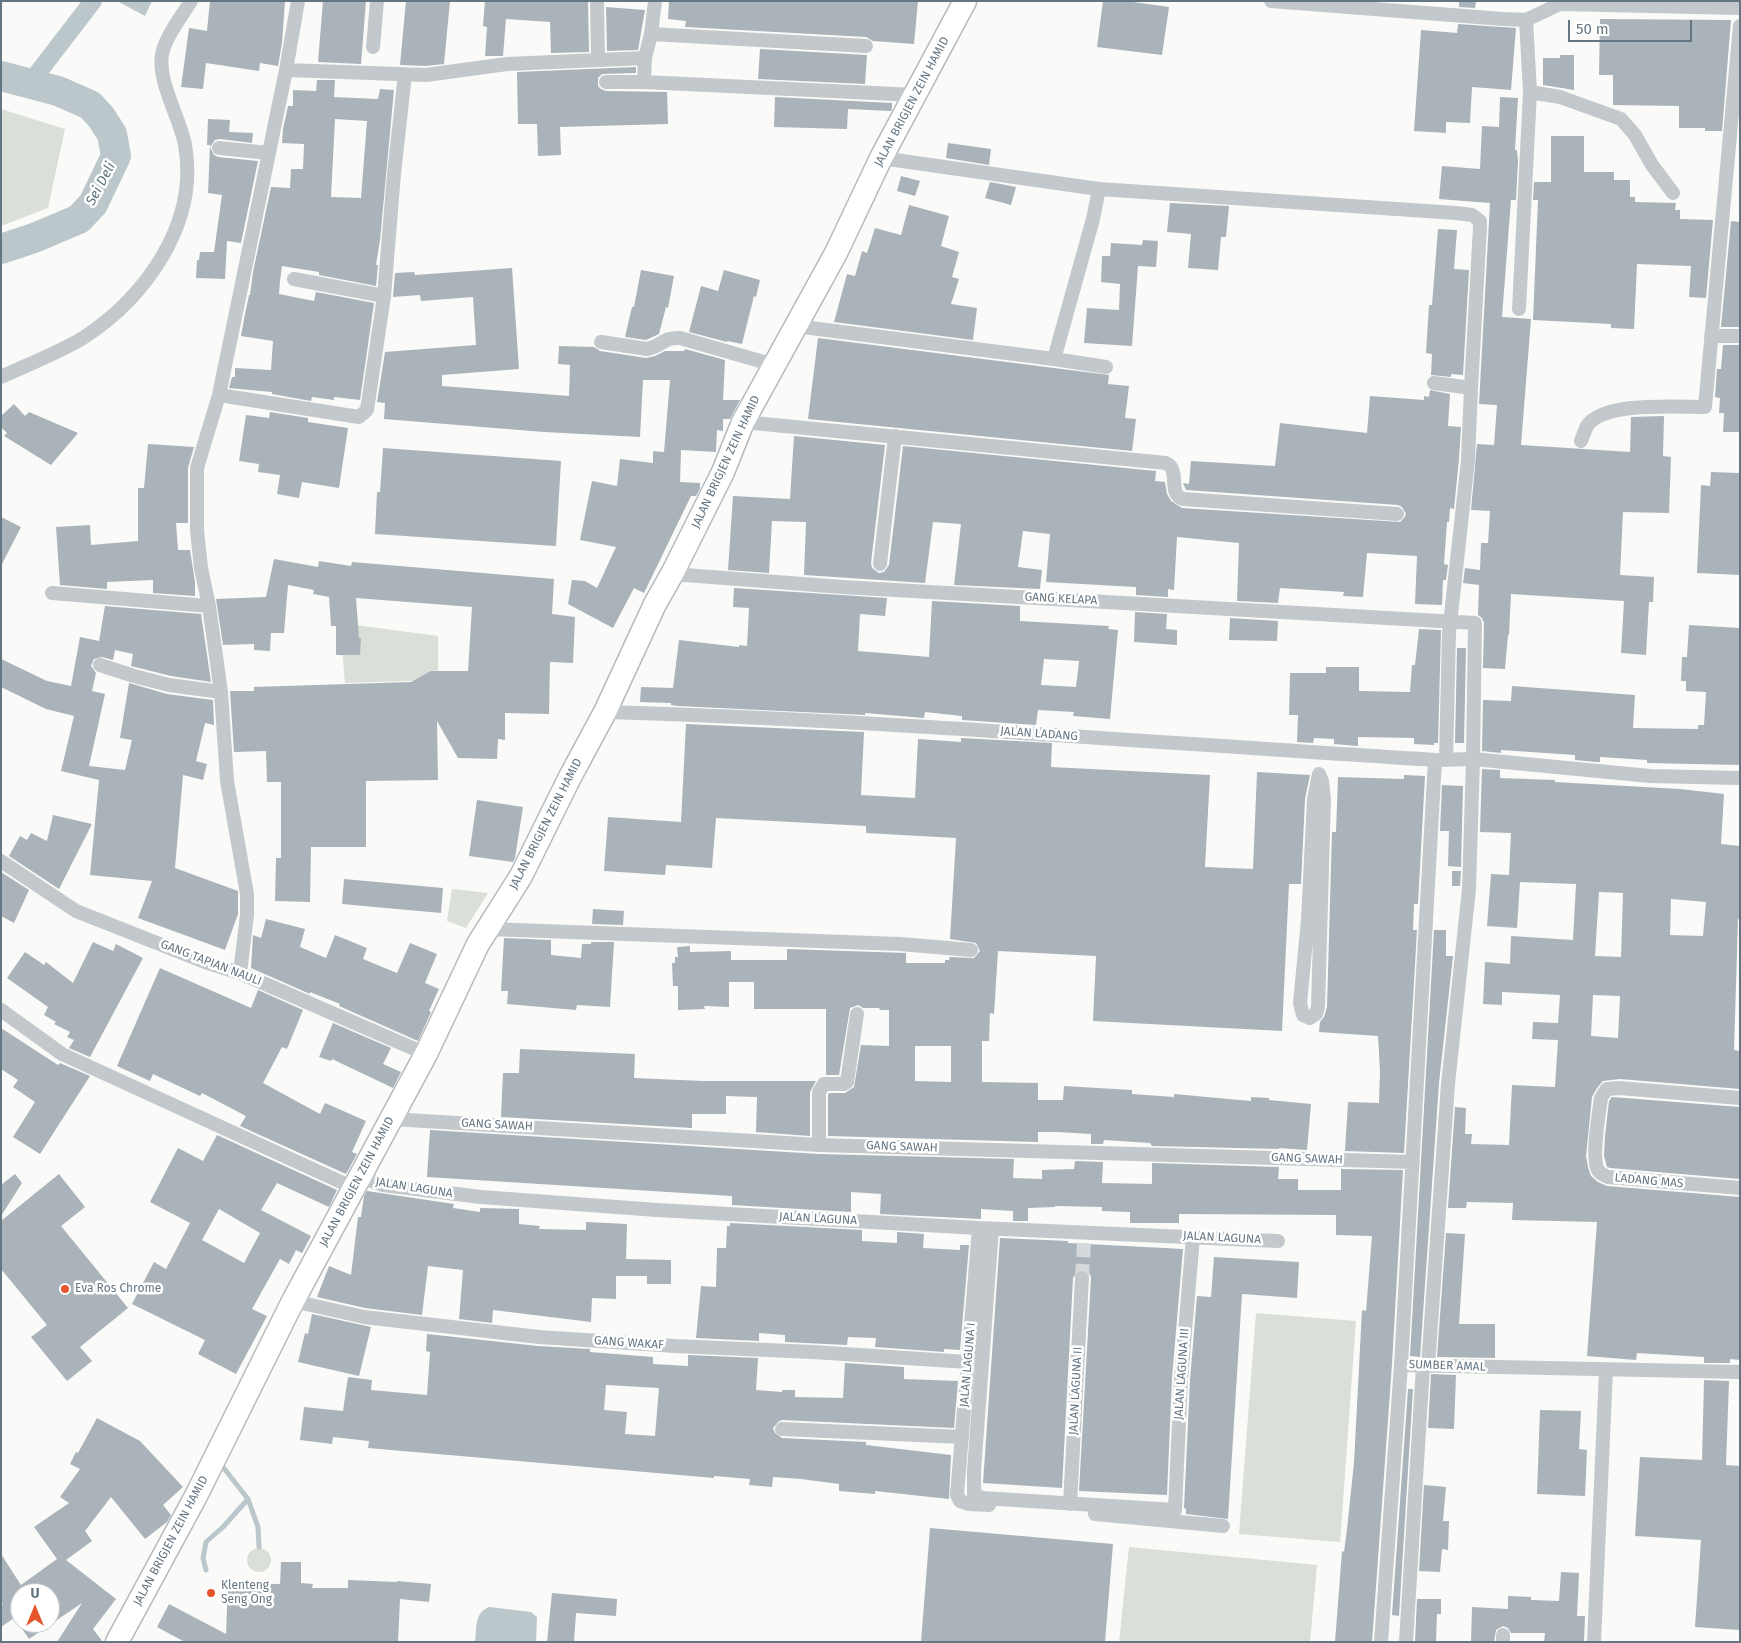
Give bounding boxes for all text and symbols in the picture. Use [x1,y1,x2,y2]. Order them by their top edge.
scale bar [1571,10,1695,42]
text: 50 m [1576,20,1609,38]
street label: JALAN BRIGJEN ZEIN HAMID [872,35,952,169]
water label: Sei Deli [83,160,119,208]
street label: JALAN BRIGJEN ZEIN HAMID [689,393,763,531]
street label: GANG KELAPA [1024,590,1098,608]
street label: JALAN LADANG [1000,724,1078,744]
street label: JALAN BRIGJEN ZEIN HAMID [507,756,585,892]
street label: GANG TAPIAN NAULI [158,937,264,989]
street label: JALAN BRIGJEN ZEIN HAMID [317,1115,397,1249]
street label: GANG SAWAH [461,1116,533,1134]
street label: GANG SAWAH [866,1139,938,1155]
street label: GANG SAWAH [1271,1151,1343,1167]
street label: LADANG MAS [1614,1171,1684,1191]
street label: JALAN LAGUNA [374,1175,454,1201]
street label: JALAN LAGUNA [779,1210,857,1228]
street label: JALAN LAGUNA [1183,1229,1261,1247]
place label: Eva Ros Chrome [75,1282,161,1296]
marker: Eva Ros Chrome [59,1283,71,1295]
street label: JALAN LAGUNA I [957,1322,979,1408]
street label: JALAN LAGUNA III [1172,1328,1192,1420]
street label: GANG WAKAF [594,1333,664,1353]
street label: JALAN LAGUNA II [1066,1347,1086,1435]
street label: SUMBER AMAL [1408,1357,1486,1375]
street label: JALAN BRIGJEN ZEIN HAMID [131,1474,211,1608]
place label: Klenteng Seng Ong [221,1579,272,1607]
north arrow [10,1583,60,1633]
text: U [30,1585,40,1602]
marker: Klenteng Seng Ong [205,1587,217,1599]

